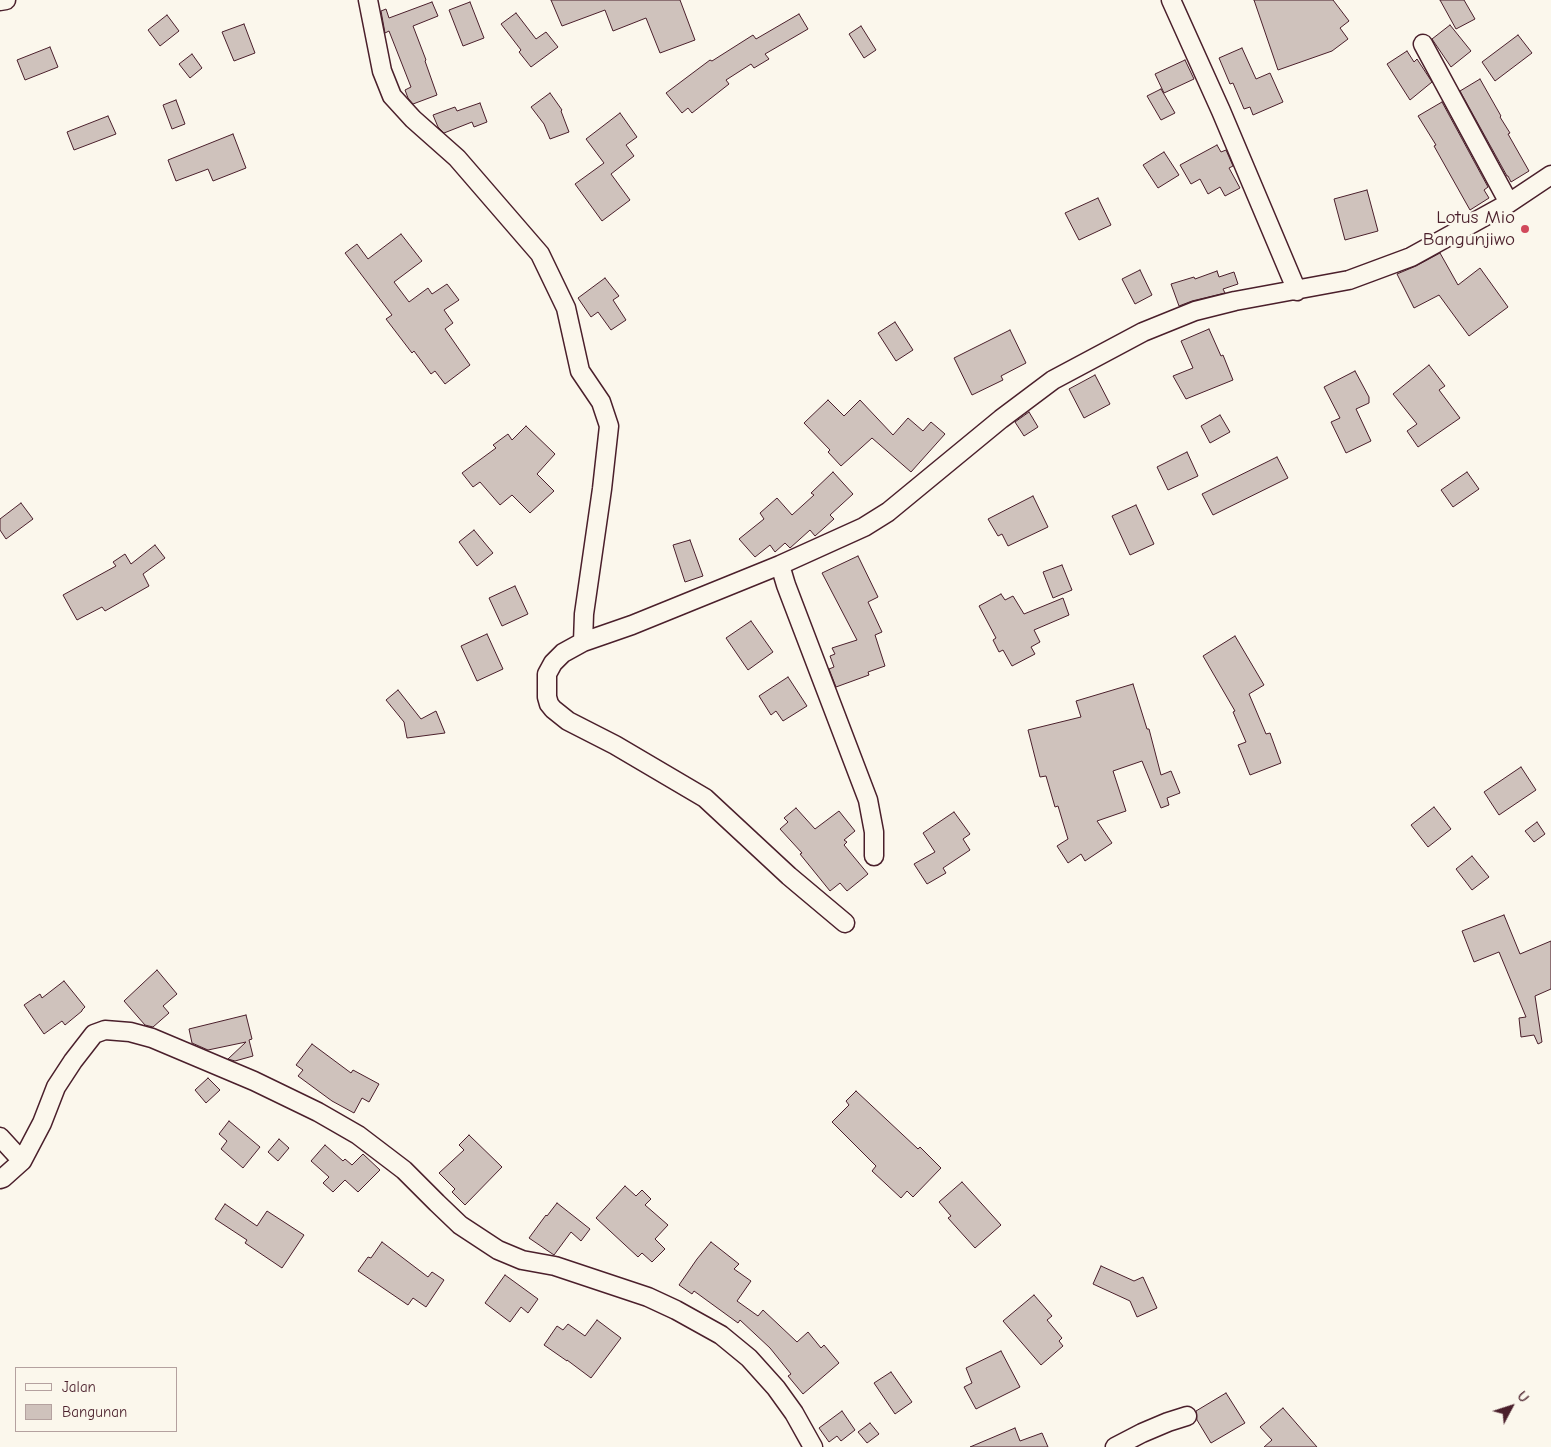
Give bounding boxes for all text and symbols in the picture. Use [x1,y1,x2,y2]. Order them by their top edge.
place label: Lotus Mio Bangunjiwo [1423,207,1515,251]
marker: Lotus Mio Bangunjiwo [1519,223,1531,235]
legend [15,1367,178,1432]
text: Jalan [62,1378,96,1396]
north arrow [1486,1382,1536,1432]
text: U [1513,1388,1532,1406]
text: Bangunan [62,1403,127,1421]

